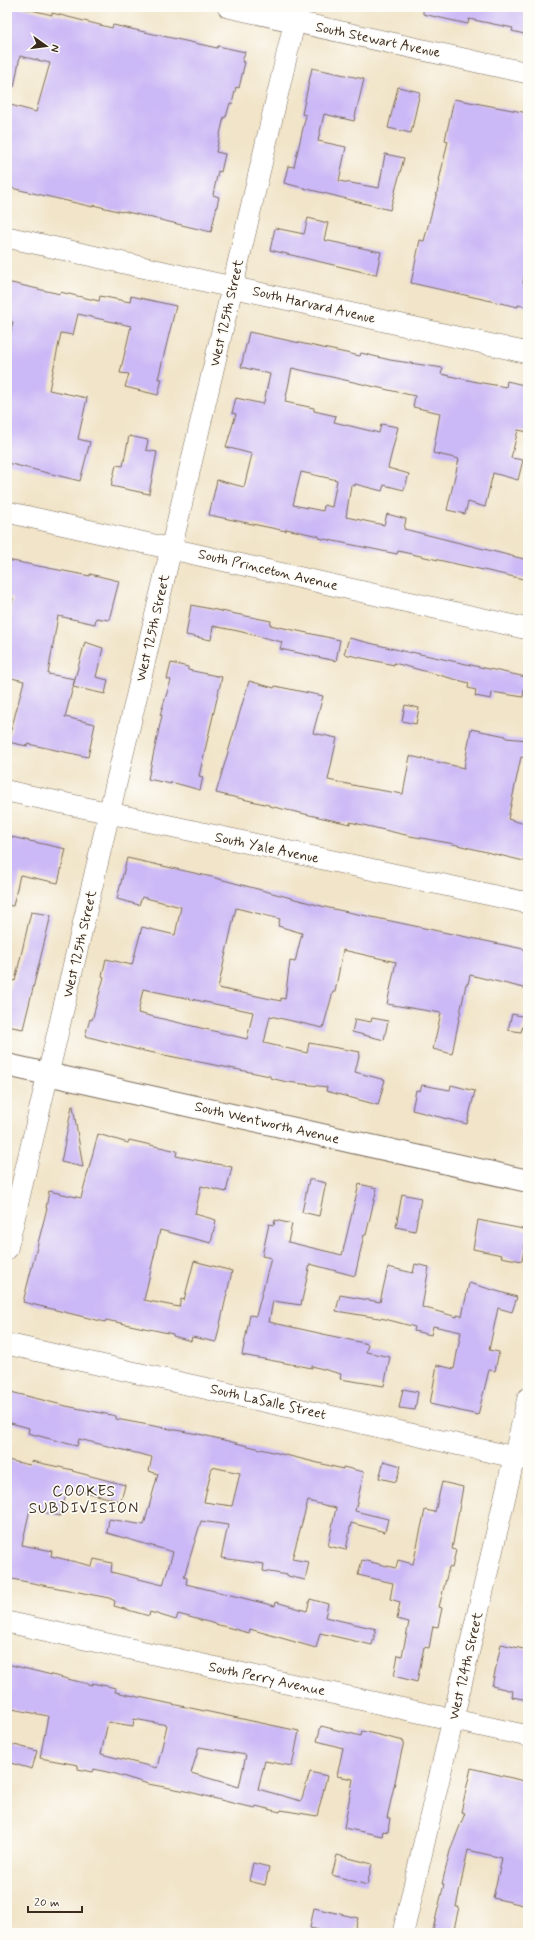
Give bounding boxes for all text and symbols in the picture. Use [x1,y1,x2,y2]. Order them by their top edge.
street label: South Stewart Avenue [314,18,443,62]
north arrow [26,26,66,66]
text: N [47,43,62,53]
street label: West 125th Street [206,257,248,368]
street label: South Harvard Avenue [251,282,378,328]
street label: South Princeton Avenue [196,545,340,595]
street label: West 125th Street [132,572,174,683]
street label: South Yale Avenue [213,828,321,868]
street label: West 125th Street [59,888,101,999]
street label: South Wentworth Avenue [193,1098,341,1148]
street label: South LaSalle Street [208,1380,328,1424]
district label: COOKES SUBDIVISION [29,1482,139,1519]
street label: West 124th Street [445,1610,487,1722]
street label: South Perry Avenue [207,1658,327,1700]
scale bar [28,1888,82,1914]
text: 20 m [34,1895,60,1911]

